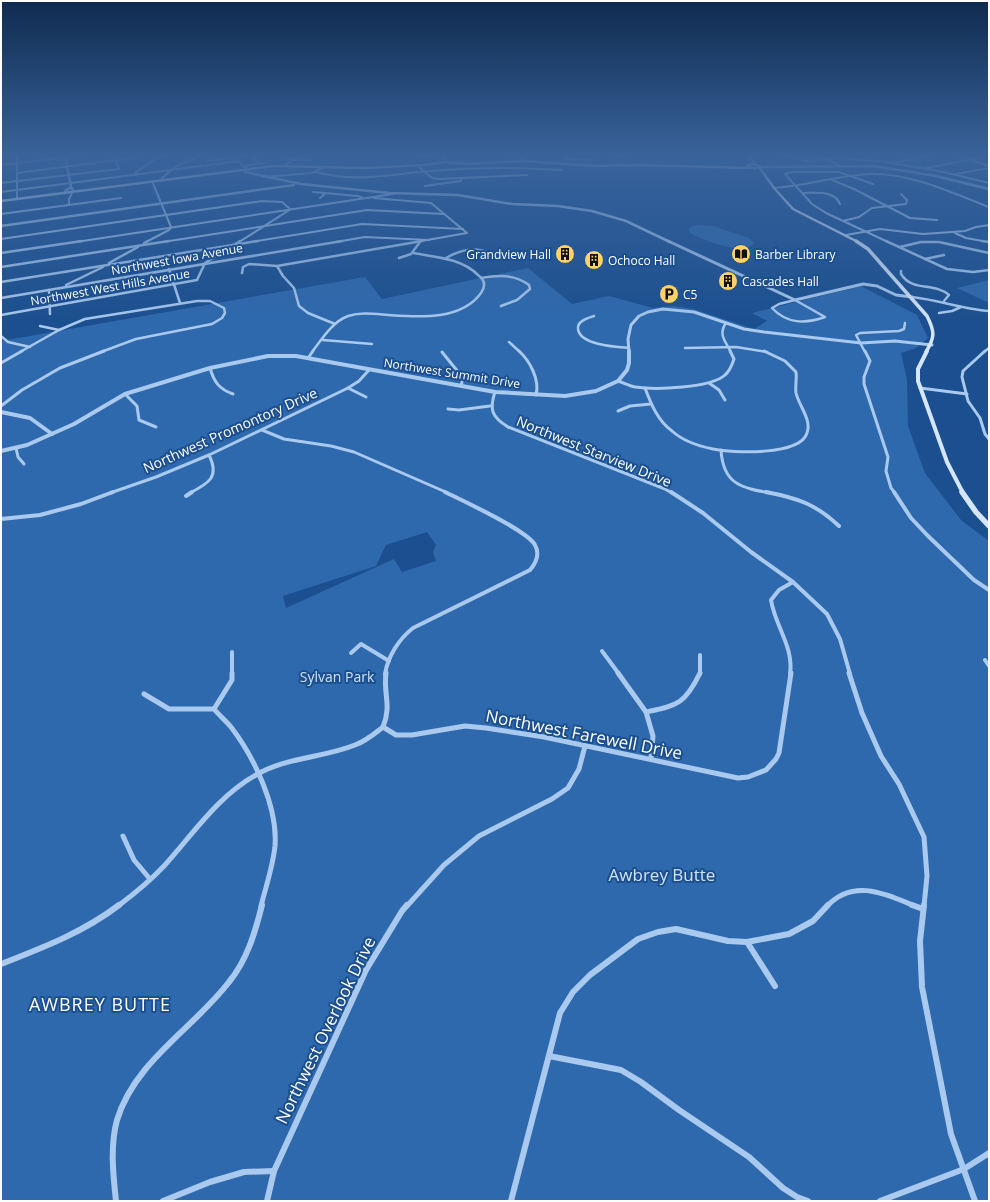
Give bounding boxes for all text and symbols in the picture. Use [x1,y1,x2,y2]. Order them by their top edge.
street label: Northwest Iowa Avenue [110,239,244,279]
building icon: Grandview Hall [554,243,576,265]
library icon: Barber Library [730,243,752,265]
place label: Grandview Hall [466,246,551,263]
place label: Barber Library [755,246,837,263]
building icon: Ochoco Hall [583,249,605,271]
place label: Ochoco Hall [608,252,675,269]
street label: Northwest West Hills Avenue [29,265,191,309]
building icon: Cascades Hall [717,270,739,292]
place label: Cascades Hall [742,273,819,290]
parking icon: C5 [658,283,680,305]
place label: C5 [683,286,698,303]
street label: Northwest Summit Drive [383,354,522,392]
street label: Northwest Promontory Drive [140,383,320,477]
street label: Northwest Starview Drive [514,411,674,491]
park label: Sylvan Park [300,667,375,686]
street label: Northwest Farewell Drive [484,704,684,764]
park label: Awbrey Butte [609,863,715,886]
street label: Northwest Overlook Drive [270,933,380,1127]
district label: AWBREY BUTTE [29,992,171,1016]

